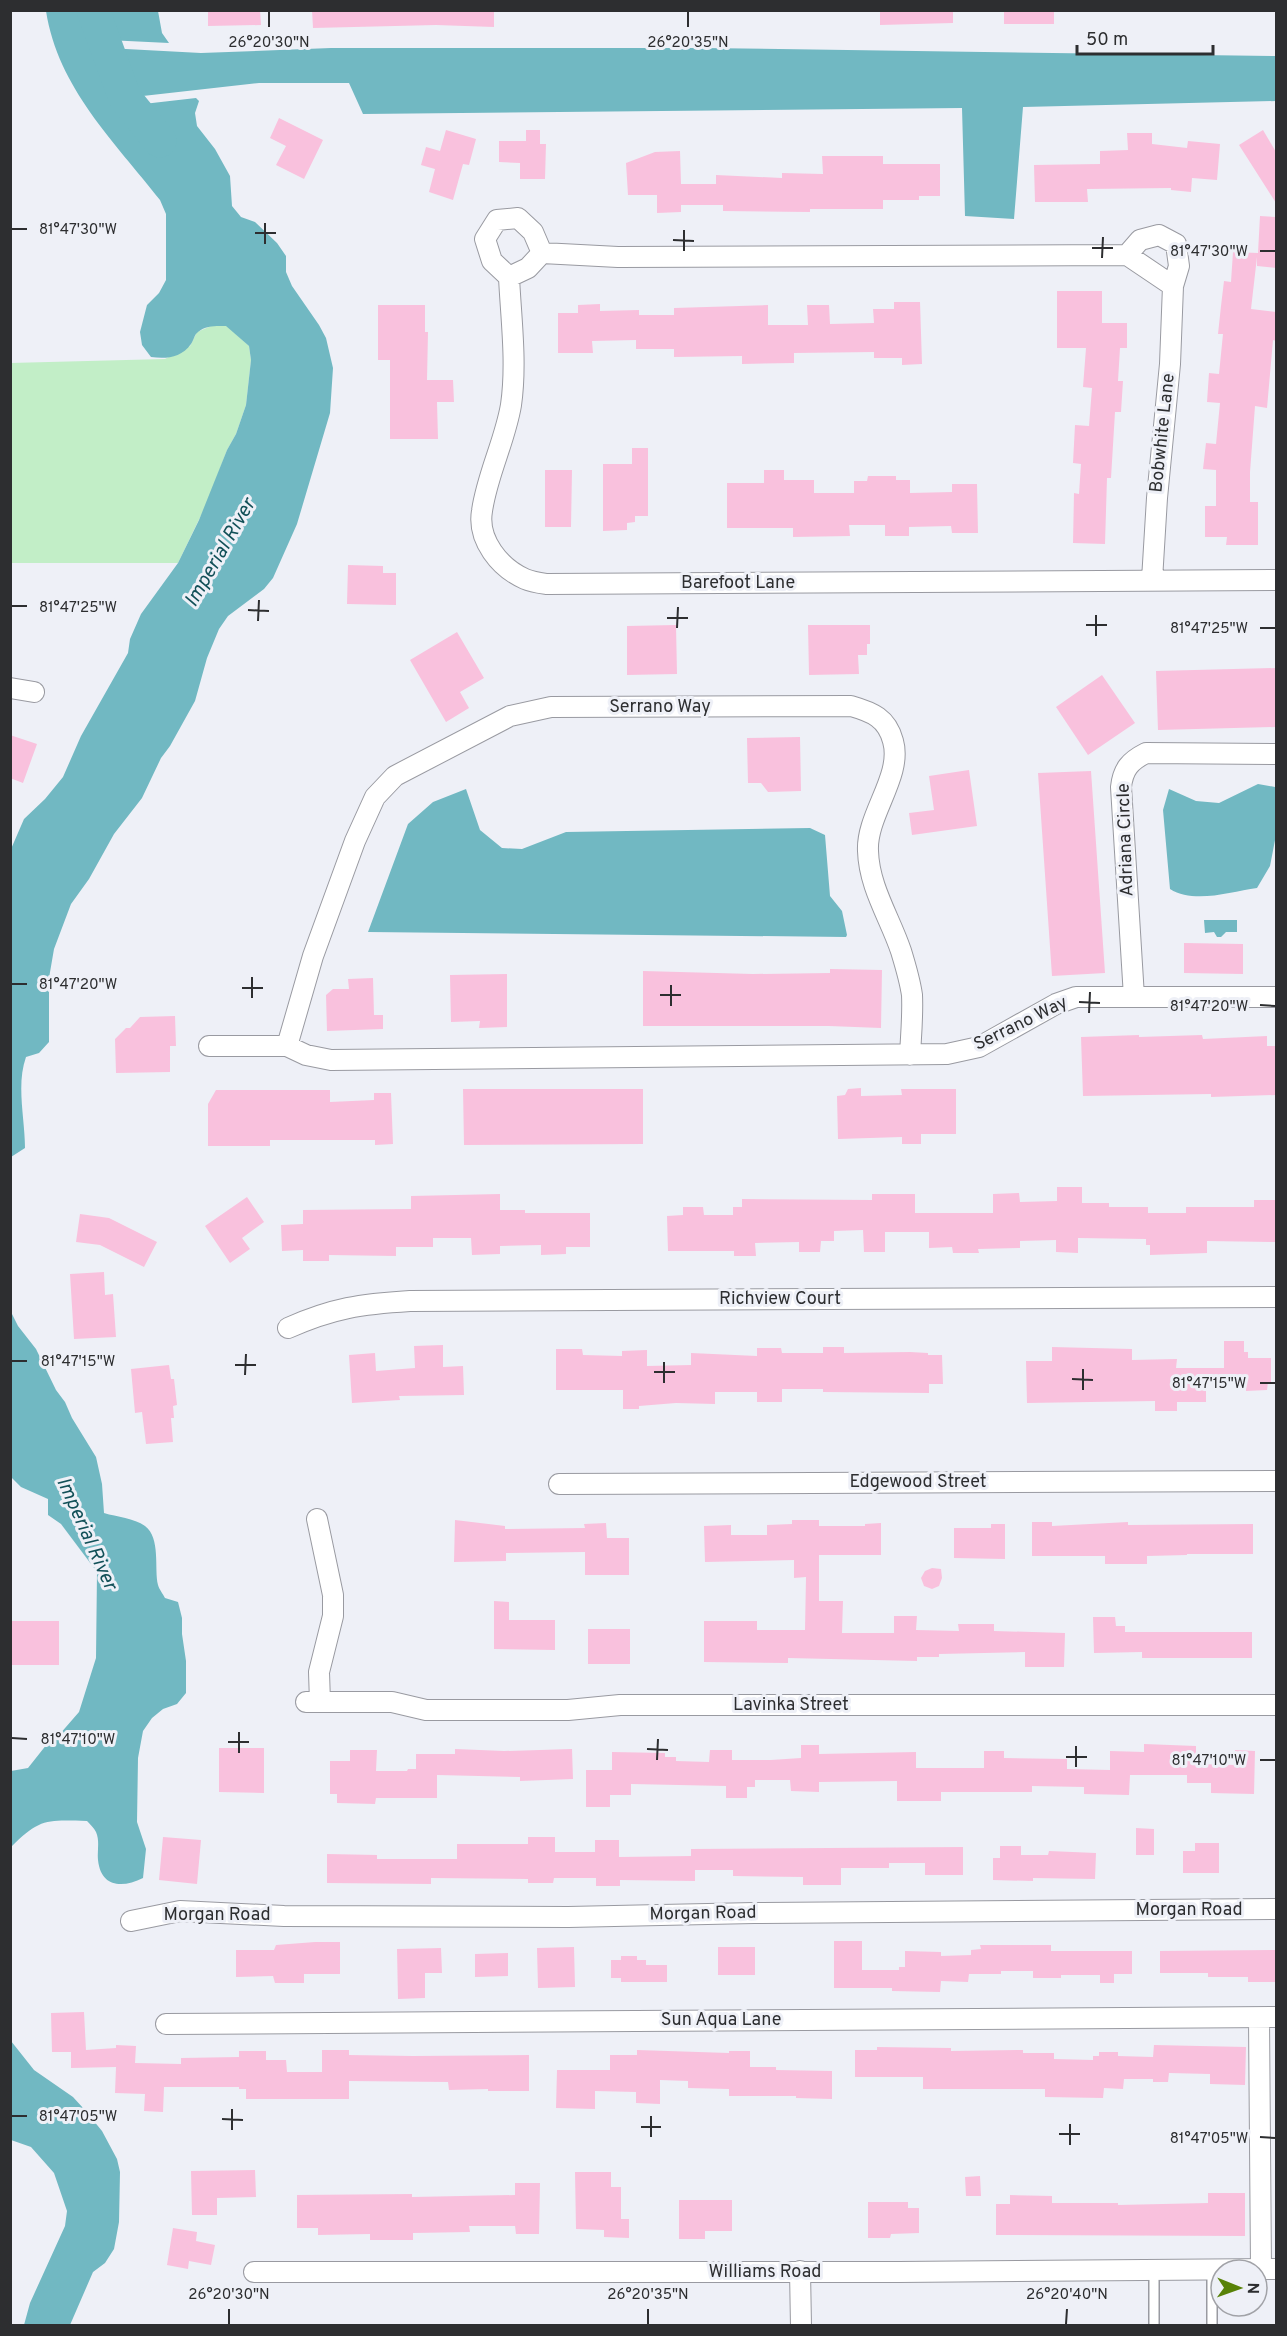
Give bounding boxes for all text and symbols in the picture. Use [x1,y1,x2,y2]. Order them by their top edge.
scale bar [1077,18,1214,56]
text: 50 m [1086,29,1128,52]
text: 26°20'30"N [228,34,310,53]
text: 26°20'35"N [647,34,729,53]
text: 81°47'30"W [39,221,117,240]
text: 81°47'30"W [1170,243,1248,262]
street label: Bobwhite Lane [1145,372,1181,494]
water label: Imperial River [179,493,263,612]
street label: Barefoot Lane [681,572,795,595]
text: 81°47'25"W [39,599,117,618]
text: 81°47'25"W [1170,620,1248,639]
street label: Serrano Way [609,696,711,719]
street label: Adriana Circle [1113,783,1139,897]
text: 81°47'20"W [39,976,117,995]
street label: Serrano Way [970,991,1072,1057]
text: 81°47'20"W [1170,998,1248,1017]
street label: Richview Court [719,1288,841,1311]
text: 81°47'15"W [41,1353,115,1372]
text: 81°47'15"W [1172,1375,1246,1394]
street label: Edgewood Street [849,1471,987,1494]
water label: Imperial River [50,1473,123,1596]
street label: Lavinka Street [733,1694,849,1717]
text: 81°47'10"W [41,1731,115,1750]
text: 81°47'10"W [1172,1752,1246,1771]
street label: Morgan Road [1135,1899,1243,1922]
street label: Morgan Road [649,1902,757,1926]
street label: Morgan Road [163,1904,271,1927]
street label: Sun Aqua Lane [661,2009,781,2032]
text: 81°47'05"W [39,2108,117,2127]
text: 81°47'05"W [1170,2130,1248,2149]
north arrow [1209,2258,1269,2318]
street label: Williams Road [709,2261,822,2284]
text: N [1242,2282,1262,2294]
text: 26°20'30"N [188,2286,270,2305]
text: 26°20'35"N [607,2286,689,2305]
text: 26°20'40"N [1026,2286,1108,2305]

